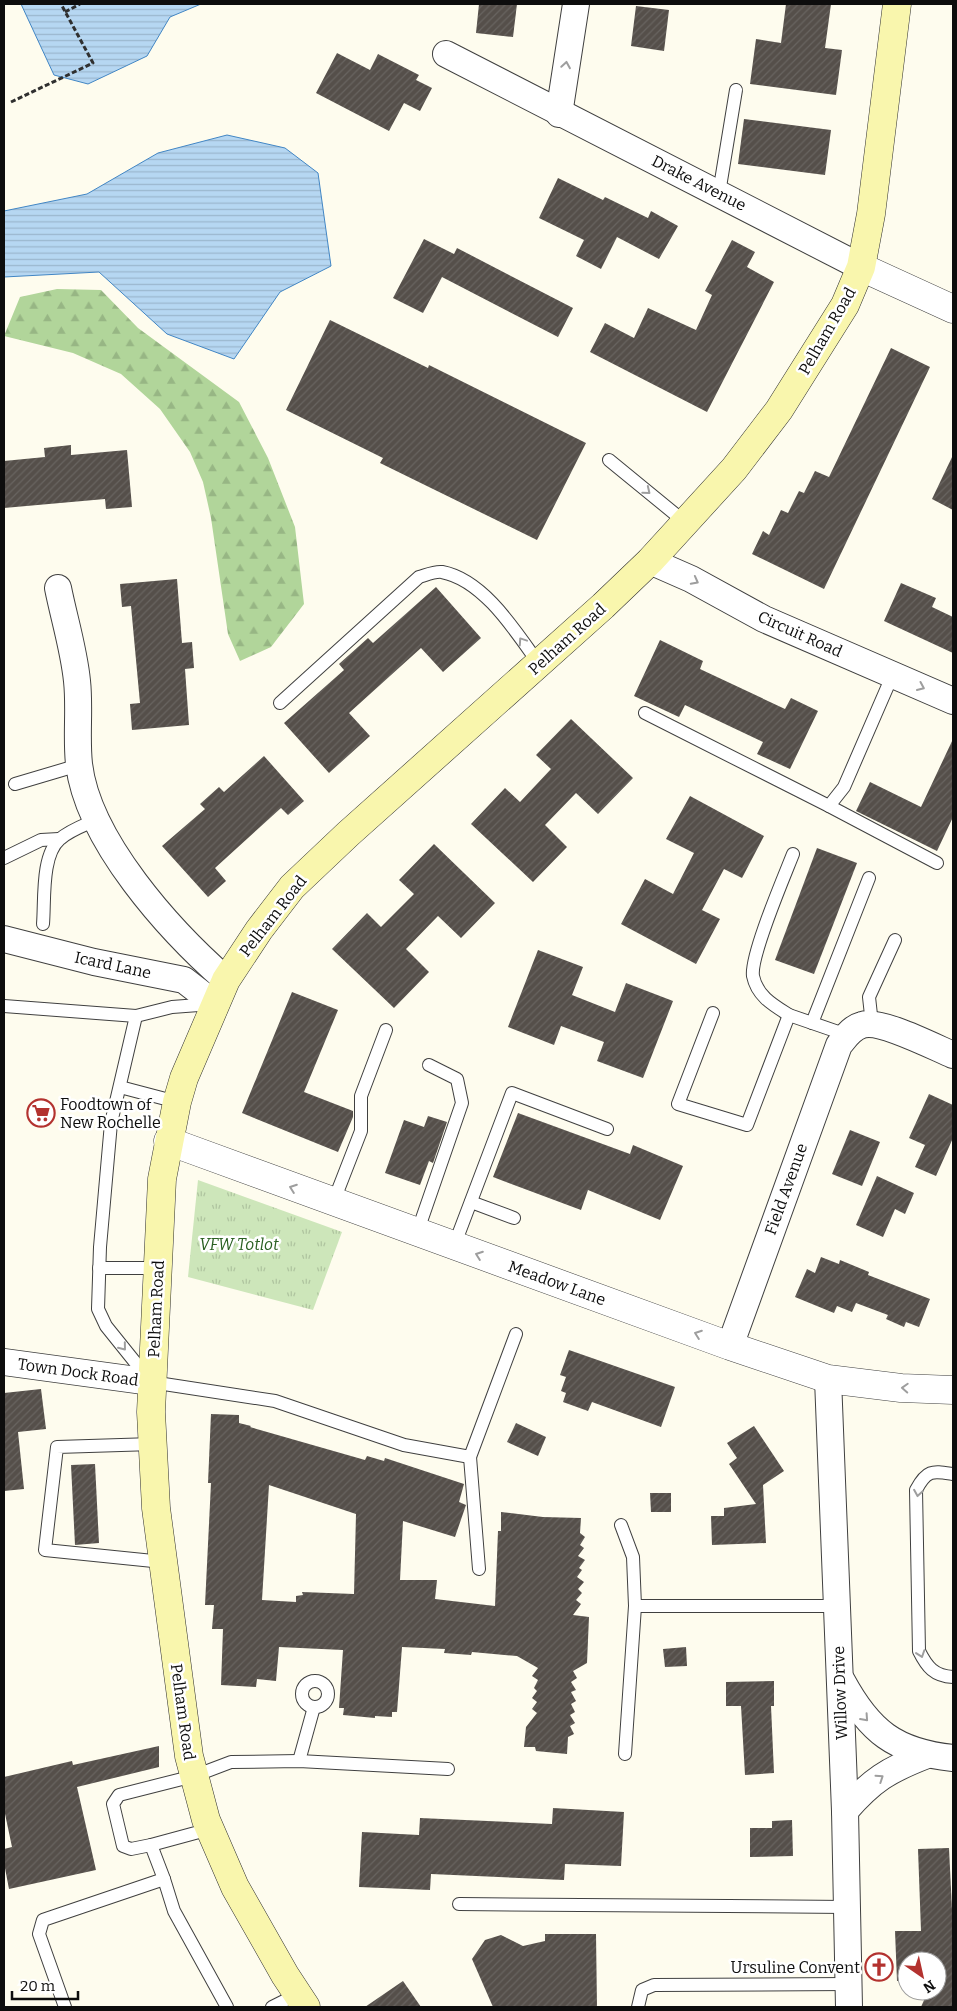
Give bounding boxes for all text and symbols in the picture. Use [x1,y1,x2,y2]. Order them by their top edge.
one-way arrow [561,61,571,70]
street label: Drake Avenue [649,151,749,215]
street label: Pelham Road [794,284,860,378]
one-way arrow [641,485,650,494]
one-way arrow [689,575,698,585]
street label: Pelham Road [524,599,610,679]
street label: Circuit Road [755,607,846,661]
one-way arrow [519,637,528,646]
one-way arrow [916,680,925,691]
street label: Pelham Road [236,871,311,960]
street label: Icard Lane [73,948,153,982]
place label: Foodtown of New Rochelle [60,1095,161,1132]
supermarket icon: Foodtown of New Rochelle [26,1098,56,1128]
street label: Field Avenue [761,1141,811,1237]
one-way arrow [289,1184,298,1194]
park label: VFW Totlot [199,1235,279,1254]
one-way arrow [475,1251,484,1261]
street label: Meadow Lane [506,1257,608,1309]
street label: Pelham Road [144,1259,168,1358]
one-way arrow [694,1330,702,1340]
one-way arrow [117,1341,126,1350]
street label: Town Dock Road [16,1354,140,1390]
one-way arrow [900,1383,908,1394]
one-way arrow [913,1489,924,1497]
street label: Willow Drive [829,1646,851,1740]
one-way arrow [916,1649,926,1658]
street label: Pelham Road [167,1662,199,1762]
one-way arrow [859,1712,868,1721]
one-way arrow [874,1774,883,1784]
north arrow [897,1951,947,2001]
church icon: Ursuline Convent [864,1952,894,1982]
place label: Ursuline Convent [731,1958,860,1977]
scale bar [12,1968,79,2000]
text: N [920,1976,938,1997]
text: 20 m [20,1977,56,1995]

